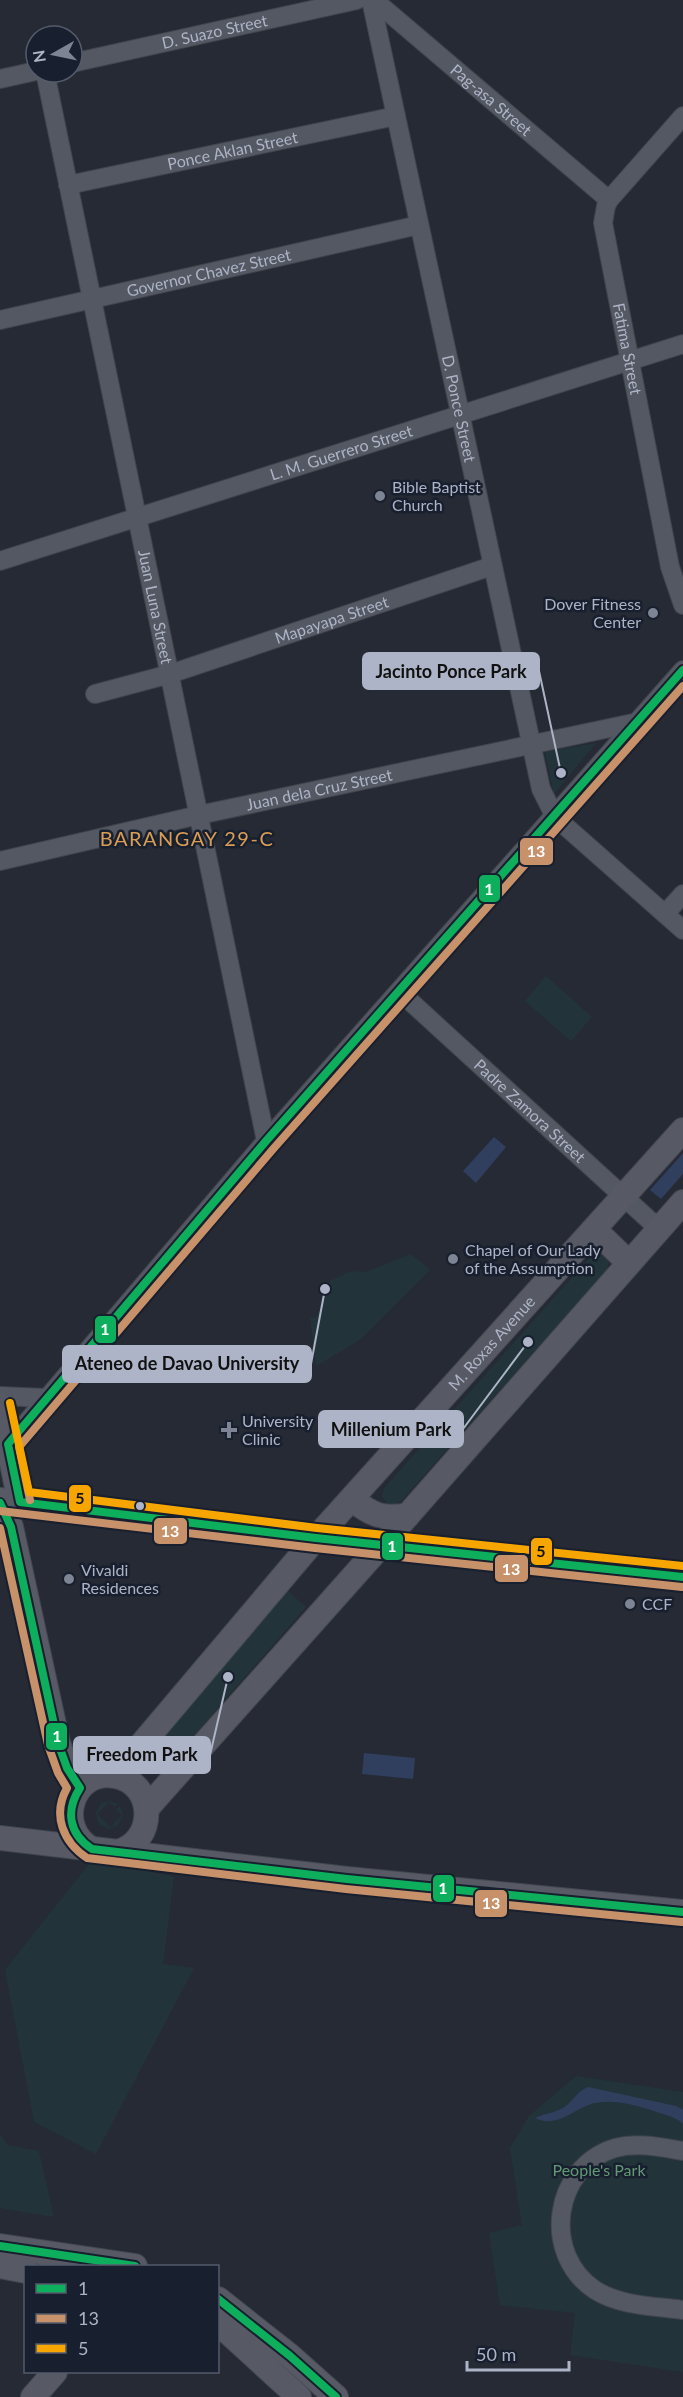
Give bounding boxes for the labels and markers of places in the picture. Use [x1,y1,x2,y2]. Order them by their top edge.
place label: Bible Baptist Church [392,477,481,514]
marker: Bible Baptist Church [373,489,387,503]
place label: Dover Fitness Center [544,594,641,631]
marker: Dover Fitness Center [646,606,660,620]
callout: Jacinto Ponce Park [363,653,539,689]
place label: Chapel of Our Lady of the Assumption [465,1240,601,1277]
marker: Chapel of Our Lady of the Assumption [446,1252,460,1266]
callout: Ateneo de Davao University [63,1346,311,1382]
place label: University Clinic [242,1411,314,1448]
callout: Millenium Park [319,1411,463,1447]
marker: University Clinic [220,1421,238,1439]
unlabelled marker [134,1500,146,1512]
place label: Vivaldi Residences [81,1560,159,1597]
marker: Vivaldi Residences [62,1572,76,1586]
place label: CCF [642,1594,672,1613]
marker: CCF [623,1597,637,1611]
callout: Freedom Park [74,1737,210,1773]

